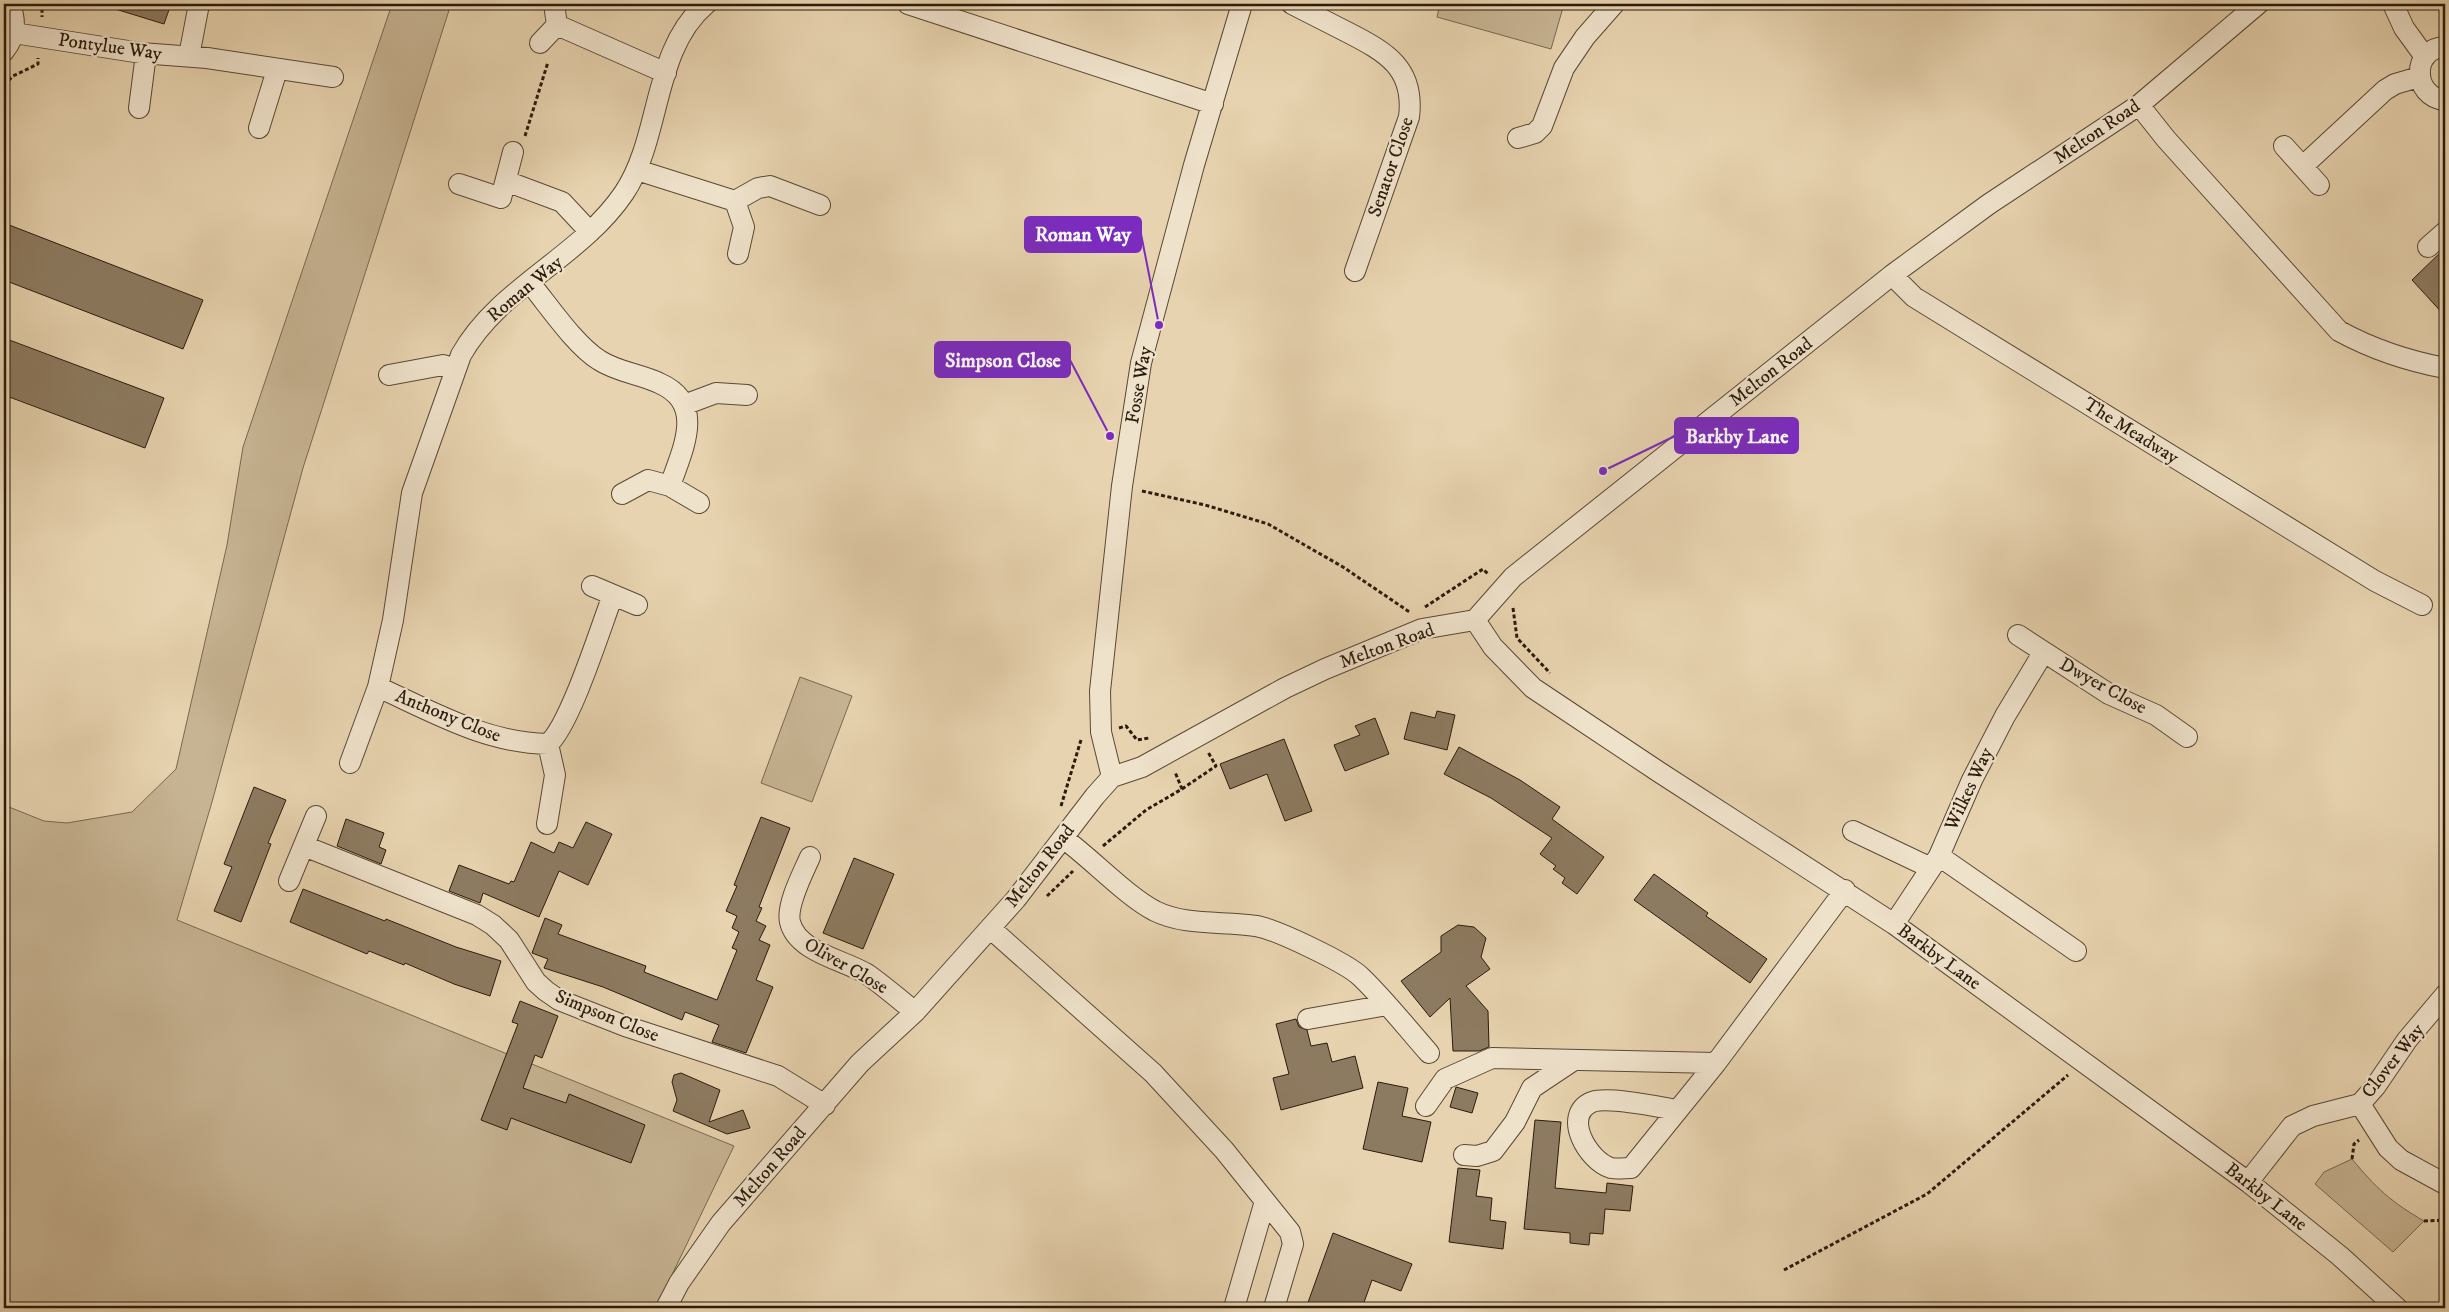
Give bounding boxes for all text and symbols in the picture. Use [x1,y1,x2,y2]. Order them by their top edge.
street label: Pontylue Way [57,28,164,66]
street label: Melton Road [2049,94,2145,169]
street label: Senator Close [1363,114,1419,220]
callout: Roman Way [1025,217,1141,252]
text: Roman Way [1035,223,1132,248]
street label: Roman Way [483,250,568,327]
street label: Melton Road [1725,332,1818,412]
callout: Simpson Close [935,342,1070,377]
street label: Fosse Way [1121,344,1157,425]
text: Simpson Close [945,349,1062,374]
street label: The Meadway [2079,393,2184,470]
callout: Barkby Lane [1675,418,1798,453]
text: Barkby Lane [1685,425,1789,450]
street label: Melton Road [1336,618,1438,674]
street label: Dwyer Close [2055,653,2151,719]
street label: Anthony Close [392,684,504,748]
street label: Wilkes Way [1939,743,1999,835]
street label: Melton Road [1000,819,1080,912]
street label: Barkby Lane [1893,919,1985,995]
street label: Oliver Close [800,933,892,999]
street label: Simpson Close [552,985,662,1047]
street label: Clover Way [2357,1018,2430,1103]
street label: Melton Road [729,1122,812,1212]
street label: Barkby Lane [2220,1158,2312,1236]

